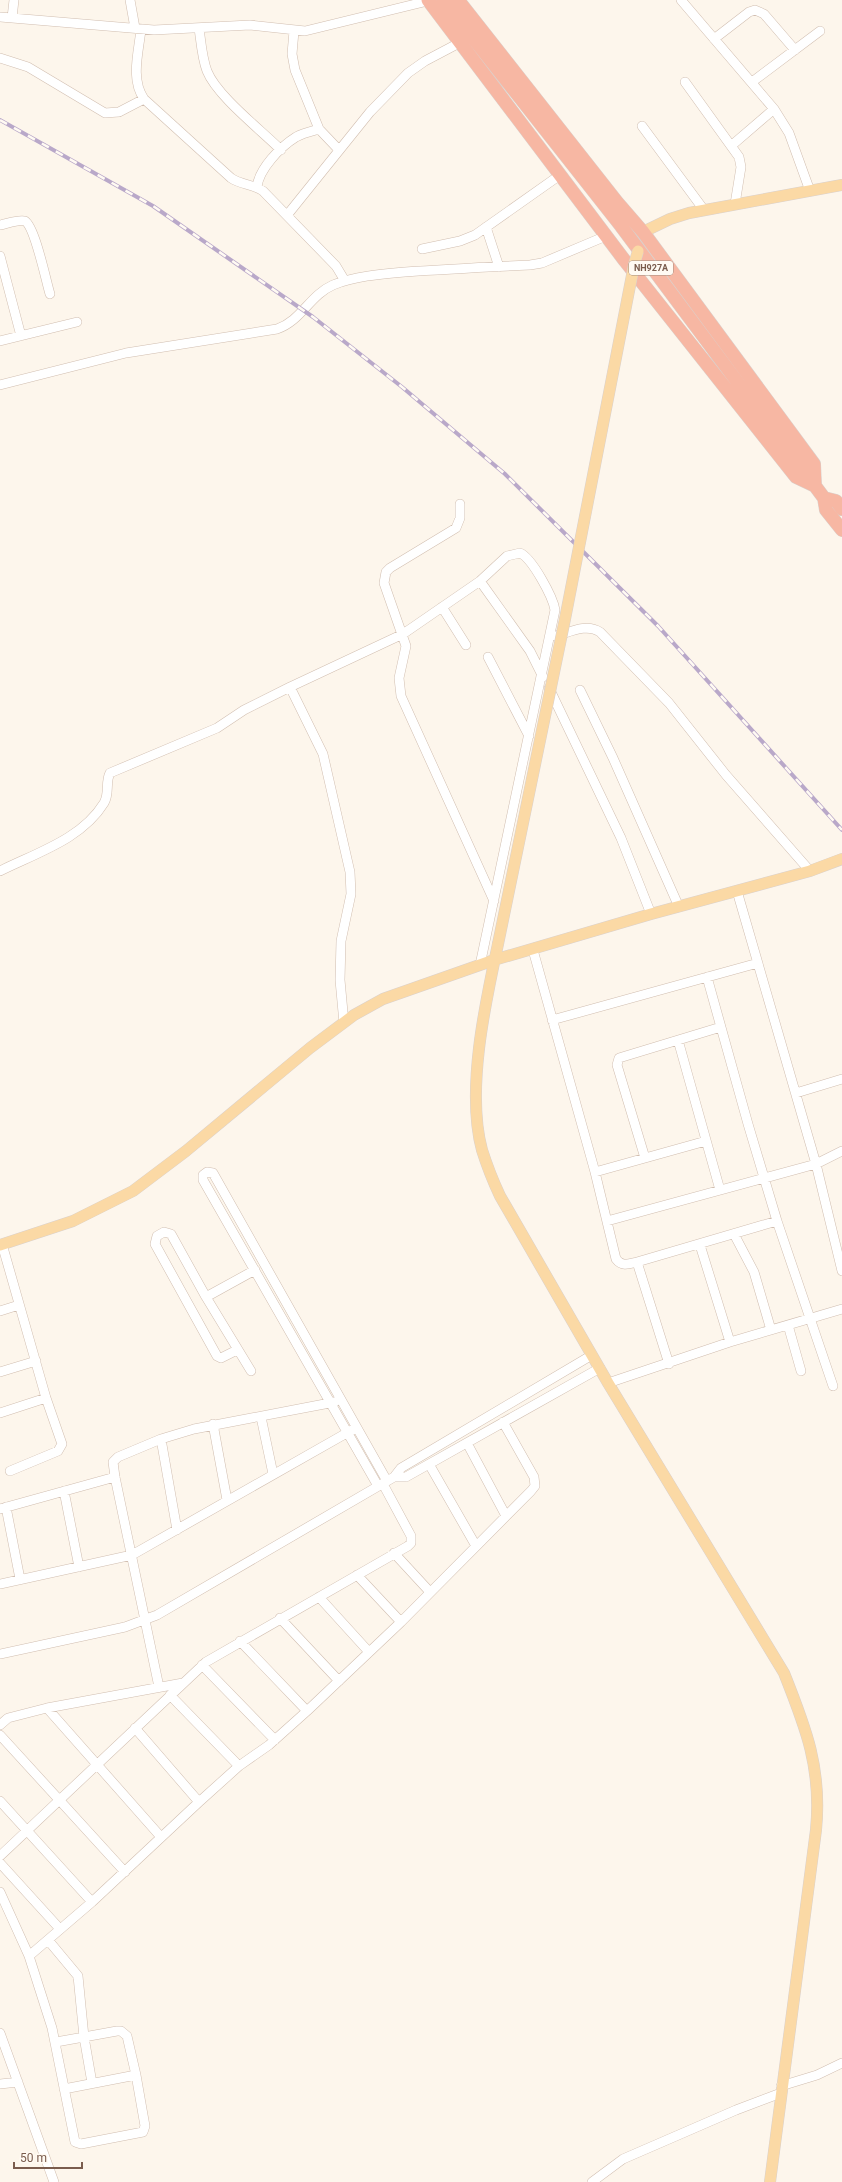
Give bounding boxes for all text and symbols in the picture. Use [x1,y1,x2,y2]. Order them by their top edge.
road number: NH927A [629,261,673,275]
scale bar [14,2144,82,2170]
text: 50 m [20,2151,47,2165]

